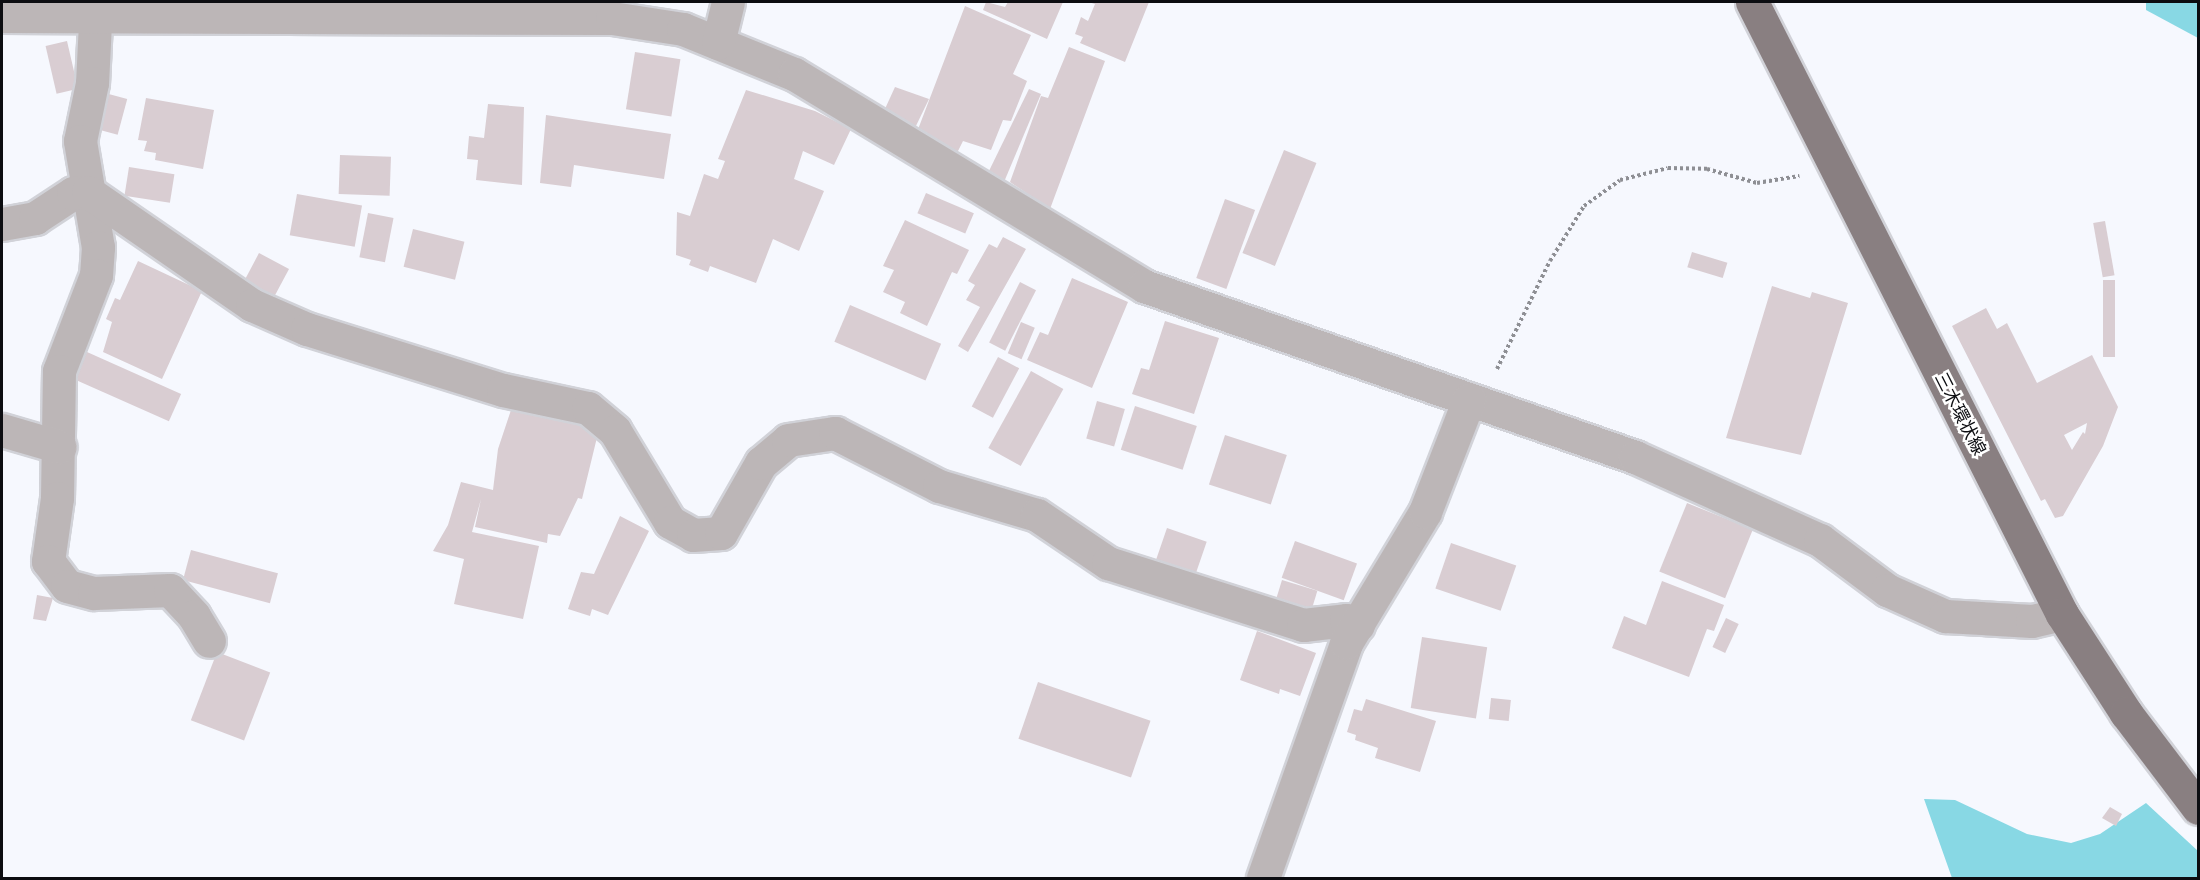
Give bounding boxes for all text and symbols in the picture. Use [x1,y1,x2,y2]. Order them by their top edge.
street label: 三木環状線 [1930,369,1990,459]

